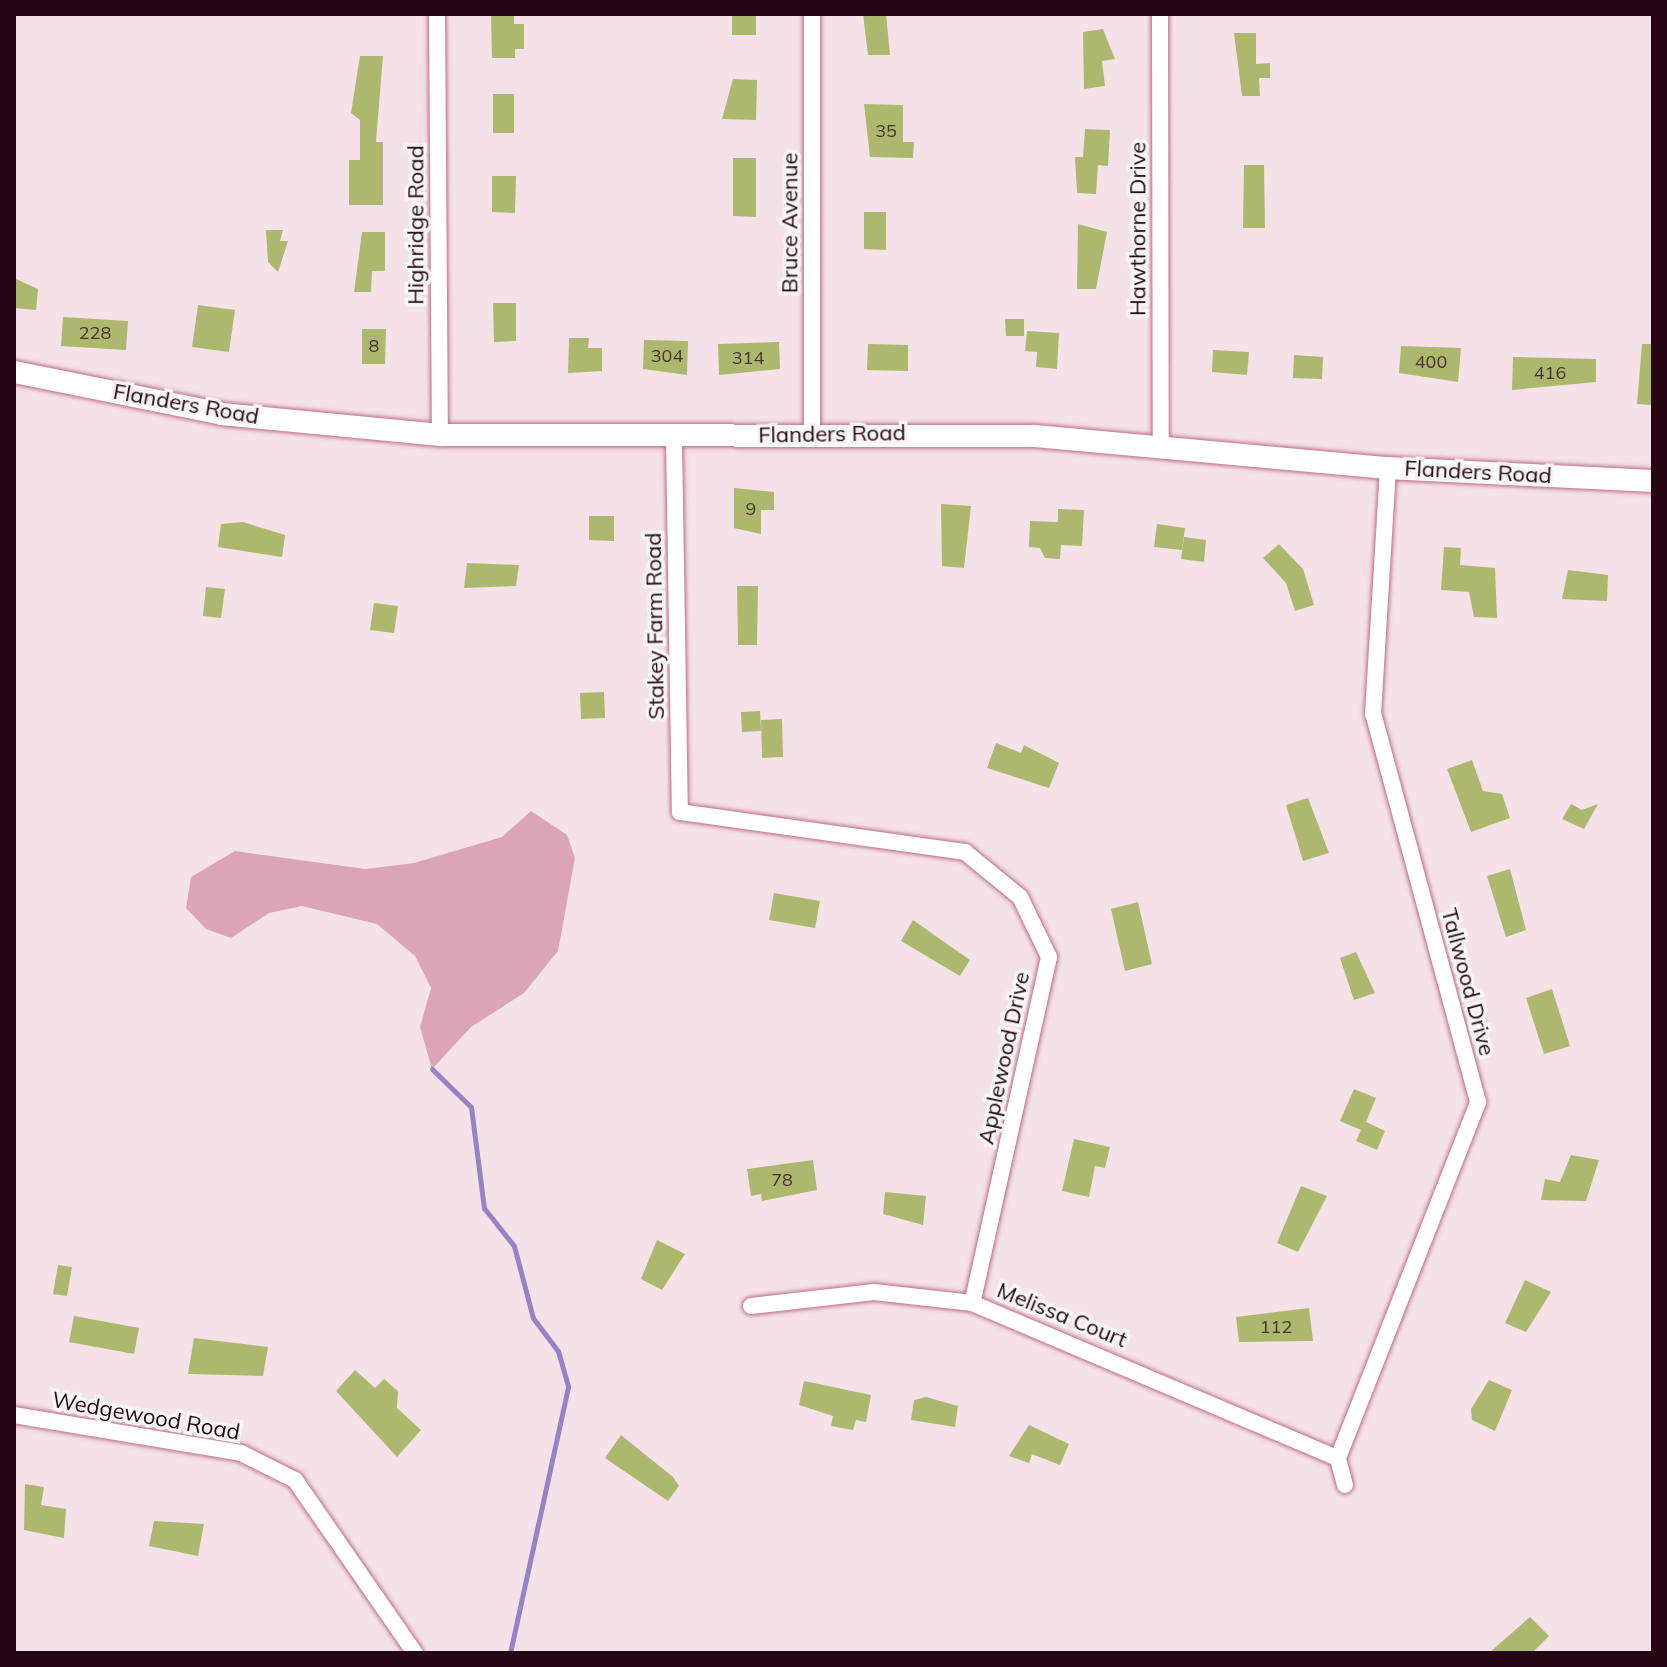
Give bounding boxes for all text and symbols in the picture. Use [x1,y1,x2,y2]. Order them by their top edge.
house number: 35 [875,120,897,142]
street label: Hawthorne Drive [1125,142,1151,316]
street label: Highridge Road [403,145,429,305]
street label: Bruce Avenue [777,153,803,293]
house number: 228 [79,322,111,344]
house number: 8 [369,335,379,357]
house number: 304 [651,345,683,367]
house number: 314 [732,347,764,369]
house number: 400 [1415,351,1447,373]
house number: 416 [1534,362,1566,384]
street label: Flanders Road [111,378,261,430]
street label: Flanders Road [758,420,906,448]
street label: Flanders Road [1404,455,1552,489]
house number: 9 [746,498,756,520]
street label: Stakey Farm Road [640,532,670,720]
street label: Tallwood Drive [1436,905,1500,1059]
street label: Applewood Drive [973,969,1035,1147]
house number: 78 [771,1169,793,1191]
street label: Melissa Court [993,1277,1131,1353]
house number: 112 [1260,1316,1292,1338]
street label: Wedgewood Road [50,1386,242,1446]

